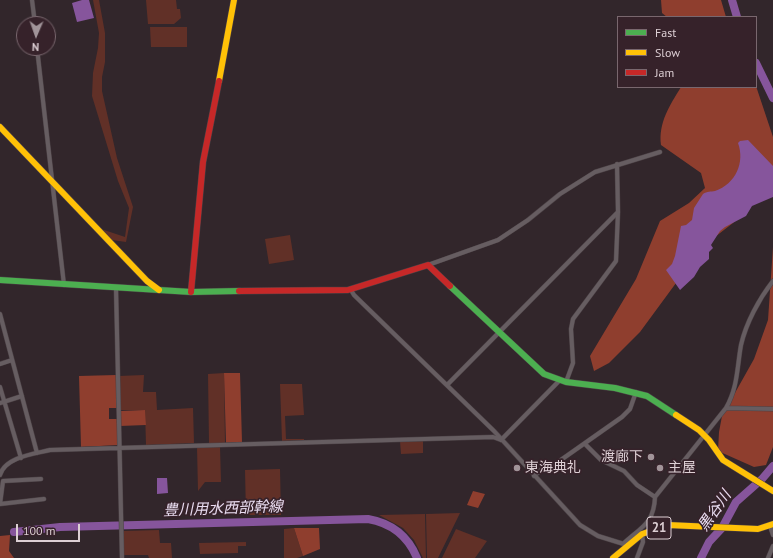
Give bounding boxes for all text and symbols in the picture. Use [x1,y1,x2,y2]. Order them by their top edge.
north arrow [16,16,56,56]
legend [617,16,757,88]
text: Fast [655,25,676,40]
text: N [32,40,39,54]
text: Slow [655,45,680,60]
text: Jam [655,65,674,80]
place label: 渡廊下 [601,449,643,465]
marker: 渡廊下 [646,452,656,462]
place label: 東海典礼 [525,460,581,476]
place label: 主屋 [668,460,696,476]
marker: 東海典礼 [512,463,522,473]
marker: 主屋 [655,463,665,473]
water label: 黒谷川 [695,487,735,535]
water label: 豊川用水西部幹線 [163,498,283,520]
scale bar [18,516,82,542]
road number: 21 [647,517,671,539]
text: 100 m [23,523,56,538]

